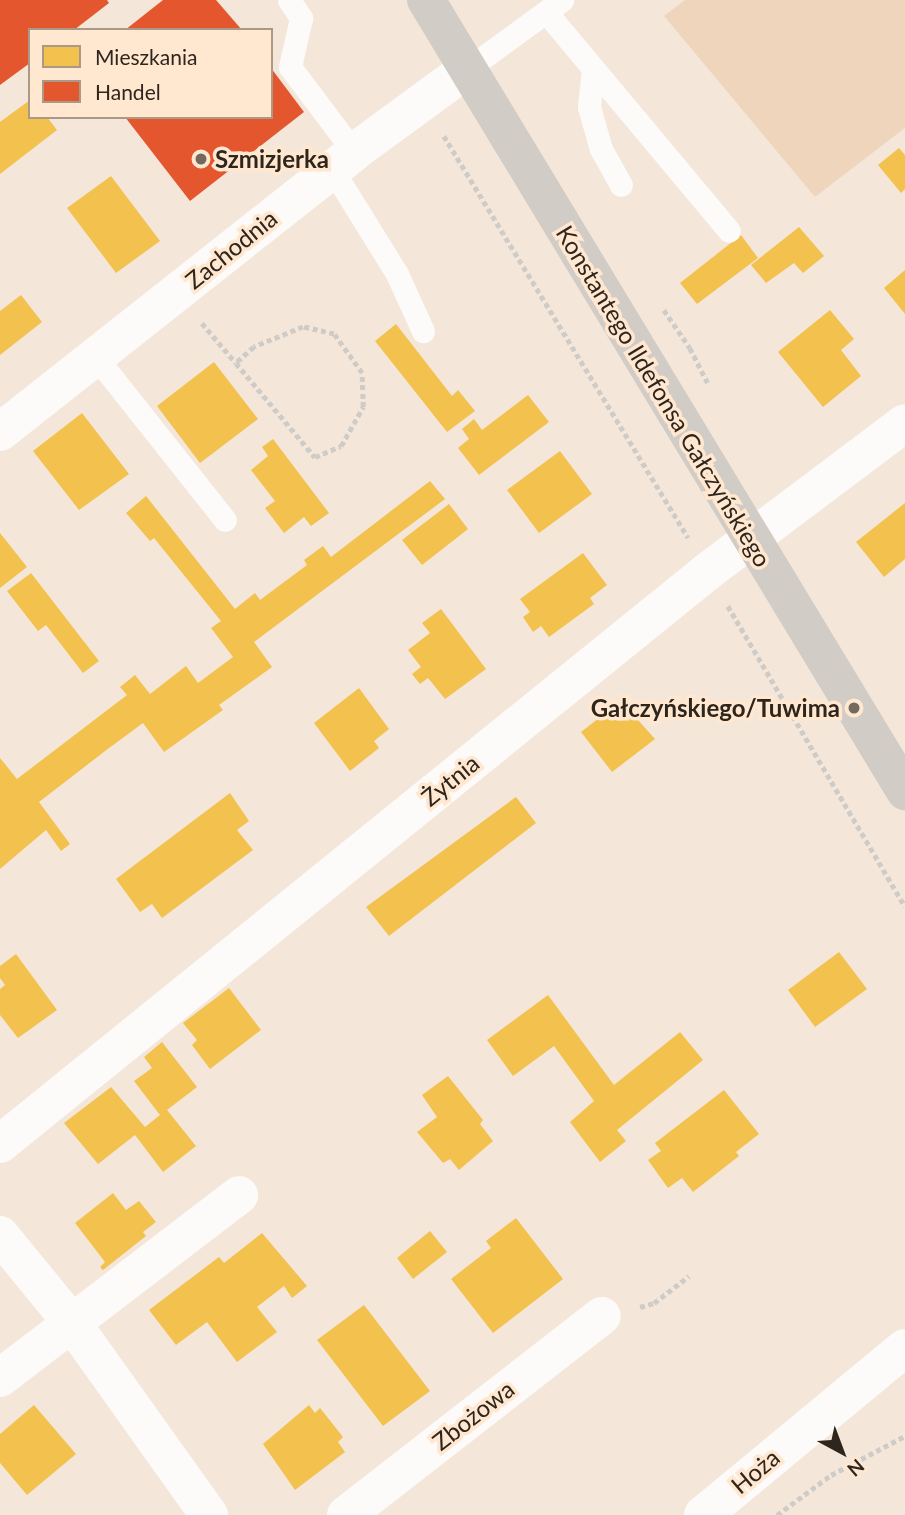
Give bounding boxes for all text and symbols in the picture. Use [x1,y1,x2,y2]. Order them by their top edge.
legend [28,28,273,119]
text: Mieszkania [95,44,197,69]
text: Handel [95,79,161,104]
place label: Szmizjerka [215,145,329,173]
marker: Szmizjerka [193,151,209,167]
street label: Zachodnia [179,203,283,295]
street label: Konstantego Ildefonsa Gałczyńskiego [550,220,778,572]
place label: Gałczyńskiego/Tuwima [591,694,840,722]
marker: Gałczyńskiego/Tuwima [846,700,862,716]
street label: Żytnia [415,748,485,812]
street label: Zbożowa [426,1374,520,1456]
north arrow [807,1417,877,1487]
street label: Hoża [725,1443,785,1499]
text: N [843,1455,869,1482]

